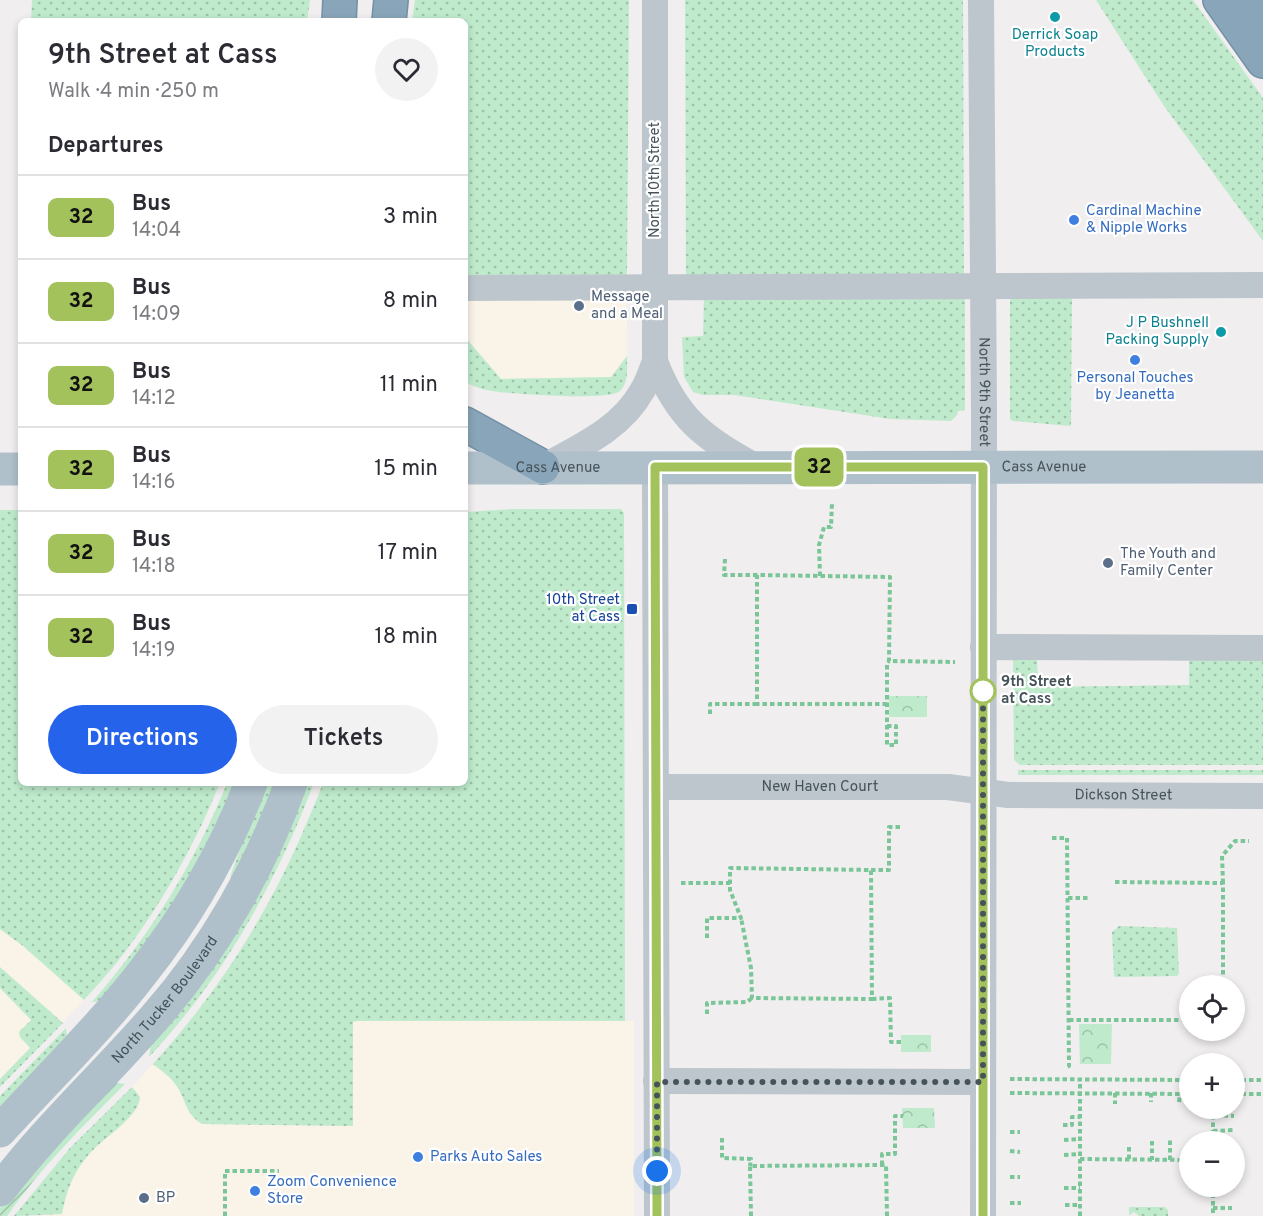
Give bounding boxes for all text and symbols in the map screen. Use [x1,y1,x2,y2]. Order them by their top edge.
marker: Derrick Soap Products [1048,10,1062,24]
place label: Derrick Soap Products [1012,26,1098,62]
text: 9th Street at Cass [48,38,278,74]
button: heart [375,38,438,101]
text: Walk · 4 min · 250 m [48,79,219,105]
street label: North 10th Street [646,122,665,238]
text: Departures [48,133,164,160]
text: Bus [132,191,171,218]
place label: Cardinal Machine & Nipple Works [1086,202,1202,238]
text: 32 [68,204,94,231]
text: 3 min [383,204,438,231]
marker: Cardinal Machine & Nipple Works [1067,213,1081,227]
text: 14:04 [132,218,181,244]
text: Bus [132,275,171,302]
text: 32 [68,288,94,315]
text: 8 min [383,288,438,315]
place label: Message and a Meal [591,288,663,324]
marker: Message and a Meal [572,299,586,313]
text: 14:09 [132,302,181,328]
place label: J P Bushnell Packing Supply [1106,314,1209,350]
marker: J P Bushnell Packing Supply [1214,325,1228,339]
street label: North 9th Street [974,337,994,447]
marker: Personal Touches by Jeanetta [1128,353,1142,367]
text: Bus [132,359,171,386]
place label: Personal Touches by Jeanetta [1076,369,1194,405]
text: 32 [68,372,94,399]
text: 11 min [380,372,438,399]
text: 14:12 [132,386,176,412]
text: Bus [132,443,171,470]
line badge: 32 [792,448,846,486]
text: 32 [806,454,832,481]
text: 32 [68,456,94,483]
text: 15 min [374,456,438,483]
street label: Cass Avenue [516,458,600,477]
street label: Cass Avenue [1002,458,1086,477]
text: 14:16 [132,470,175,496]
text: Bus [132,527,171,554]
text: 32 [68,540,94,567]
text: 17 min [378,540,438,567]
place label: The Youth and Family Center [1120,545,1216,581]
text: 14:18 [132,554,176,580]
marker: The Youth and Family Center [1101,556,1115,570]
place label: 10th Street at Cass [546,591,620,627]
marker: 10th Street at Cass [625,602,639,616]
text: Bus [132,611,171,638]
text: 32 [68,624,94,651]
text: 18 min [375,624,438,651]
text: 14:19 [132,638,175,664]
place label: 9th Street at Cass [1001,673,1072,709]
marker: 9th Street at Cass [970,678,996,704]
button: Directions [48,705,237,774]
button: Tickets [249,705,438,774]
street label: New Haven Court [761,778,879,797]
street label: Dickson Street [1075,786,1172,805]
street label: North Tucker Boulevard [108,933,223,1068]
map controls [1179,975,1245,1197]
button: locate [1179,975,1245,1041]
button: + [1179,1053,1245,1119]
button: − [1179,1131,1245,1197]
place label: Parks Auto Sales [430,1148,542,1167]
marker: Parks Auto Sales [411,1150,425,1164]
your location [642,1156,672,1186]
place label: Zoom Convenience Store [267,1173,397,1209]
marker: Zoom Convenience Store [248,1184,262,1198]
place label: BP [156,1189,175,1208]
marker: BP [137,1191,151,1205]

